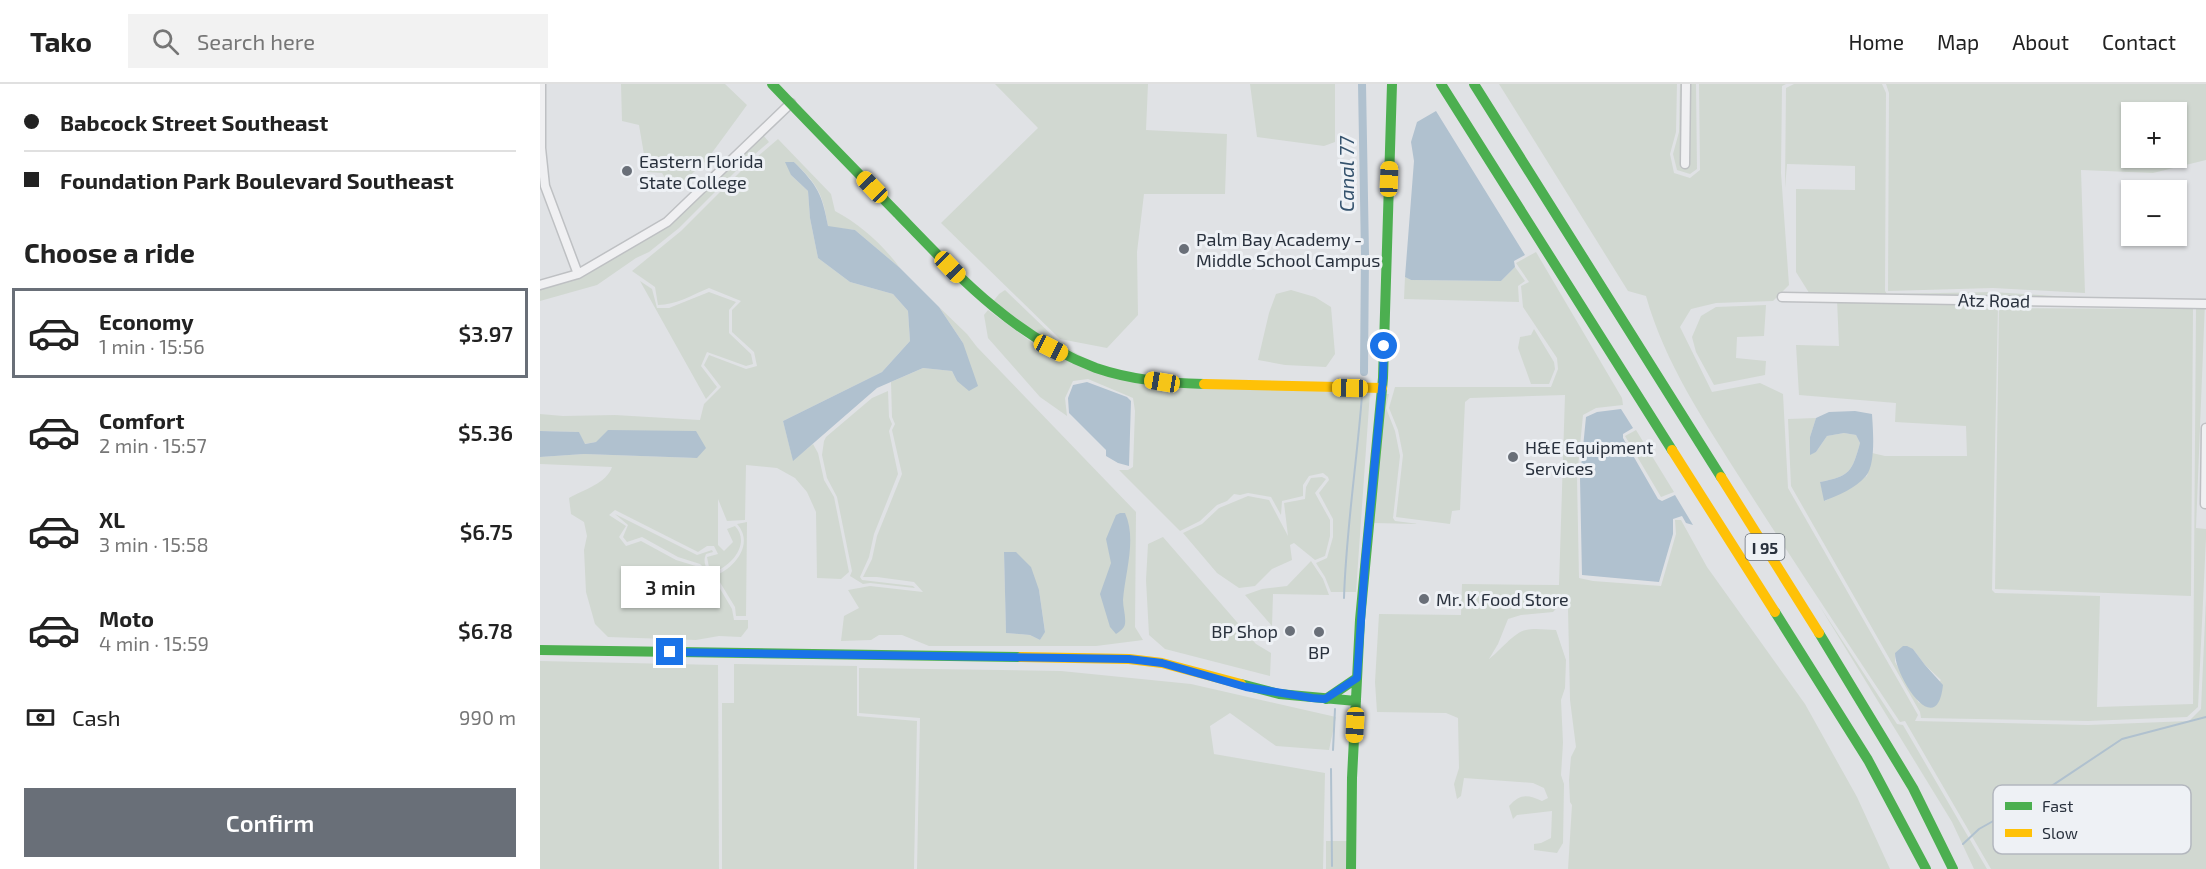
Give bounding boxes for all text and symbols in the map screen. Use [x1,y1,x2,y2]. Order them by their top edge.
search box [128,14,548,68]
text: Tako [30,24,92,58]
icon: search [149,25,182,58]
text: Search here [197,28,315,54]
text: Home [1848,29,1904,54]
text: Map [1937,29,1979,54]
text: About [2012,29,2069,54]
text: Contact [2102,29,2176,54]
map controls [2121,102,2187,246]
button: + [2121,102,2187,168]
text: Babcock Street Southeast [60,109,328,135]
water label: Canal 77 [1334,135,1358,212]
place label: Eastern Florida State College [639,150,763,193]
car [1379,161,1399,197]
marker: Eastern Florida State College [620,164,634,178]
text: Foundation Park Boulevard Southeast [60,167,454,193]
car [853,168,891,206]
button: − [2121,180,2187,246]
place label: Palm Bay Academy - Middle School Campus [1196,228,1380,271]
text: Choose a ride [24,236,195,268]
marker: Palm Bay Academy - Middle School Campus [1177,242,1191,256]
car [931,248,969,286]
street label: Atz Road [1958,288,2030,312]
icon: car [27,306,81,360]
text: Economy [99,308,194,334]
text: $3.97 [459,320,513,346]
car [1031,332,1071,364]
route start [1370,332,1397,359]
text: 1 min · 15:56 [99,334,205,358]
car [1143,370,1181,394]
car [1332,379,1368,397]
icon: car [27,405,81,459]
text: Comfort [99,407,184,433]
text: $5.36 [458,419,513,445]
text: 2 min · 15:57 [99,433,207,457]
place label: H&E Equipment Services [1525,436,1653,479]
marker: H&E Equipment Services [1506,450,1520,464]
icon: car [27,504,81,558]
text: XL [99,506,125,532]
text: $6.75 [460,518,513,544]
text: 3 min · 15:58 [99,532,209,556]
road number: I 95 [1746,534,1784,560]
callout: 3 min [620,565,720,607]
text: 3 min [645,575,696,599]
place label: Mr. K Food Store [1436,588,1569,610]
marker: Mr. K Food Store [1417,592,1431,606]
icon: car [27,603,81,657]
text: Moto [99,605,154,631]
text: $6.78 [458,617,513,643]
place label: BP Shop [1211,620,1278,642]
marker: BP Shop [1283,624,1297,638]
marker: BP [1312,625,1326,639]
text: 4 min · 15:59 [99,631,209,655]
route end [656,638,683,665]
place label: BP [1308,641,1330,663]
icon: cash [24,701,57,734]
text: Cash [72,704,121,730]
text: 990 m [459,705,516,729]
car [1345,707,1365,743]
legend [1993,785,2191,854]
button: Confirm [24,788,516,857]
text: Fast [2042,796,2073,815]
text: Slow [2042,823,2078,842]

